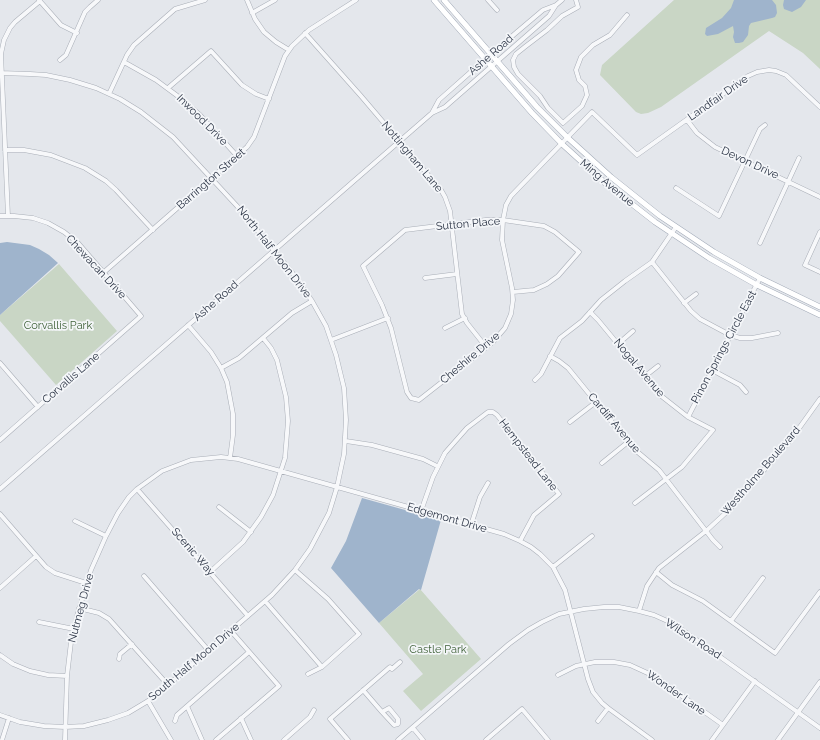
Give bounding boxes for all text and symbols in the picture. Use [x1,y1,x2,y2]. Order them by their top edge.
street label: Ashe Road [466,32,516,78]
street label: Landfair Drive [685,72,751,124]
street label: Inwood Drive [174,92,230,148]
street label: Nottingham Lane [379,119,445,195]
street label: Devon Drive [719,144,781,182]
street label: Barrington Street [174,146,248,212]
street label: Ming Avenue [577,157,637,209]
street label: North Half Moon Drive [234,203,314,301]
street label: Sutton Place [435,215,501,233]
street label: Chewacan Drive [63,232,129,302]
street label: Ashe Road [191,278,241,324]
street label: Pinon Springs Circle East [689,288,759,406]
park label: Corvallis Park [24,319,92,333]
street label: Cheshire Drive [438,329,502,387]
street label: Nogal Avenue [611,336,667,400]
street label: Corvallis Lane [40,350,102,406]
street label: Cardiff Avenue [585,390,643,456]
street label: Hempstead Lane [496,416,560,494]
street label: Westholme Boulevard [719,424,803,518]
street label: Edgemont Drive [406,500,488,536]
street label: Scenic Way [169,525,217,579]
street label: Nutmeg Drive [65,572,97,644]
street label: Wilson Road [662,616,724,662]
street label: South Half Moon Drive [146,620,242,704]
park label: Castle Park [409,643,467,657]
street label: Wonder Lane [644,668,708,718]

